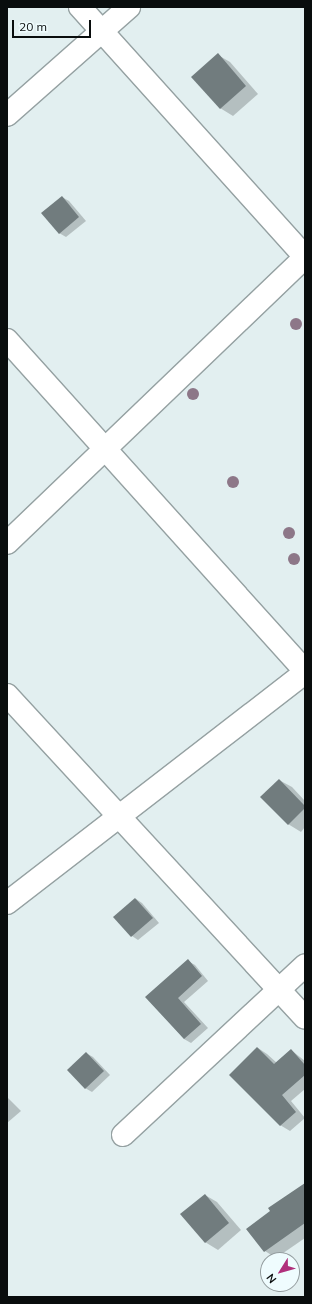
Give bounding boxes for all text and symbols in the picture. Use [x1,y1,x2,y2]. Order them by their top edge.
scale bar [14,12,93,38]
text: 20 m [19,19,47,34]
north arrow [260,1252,300,1292]
text: N [263,1271,279,1286]

